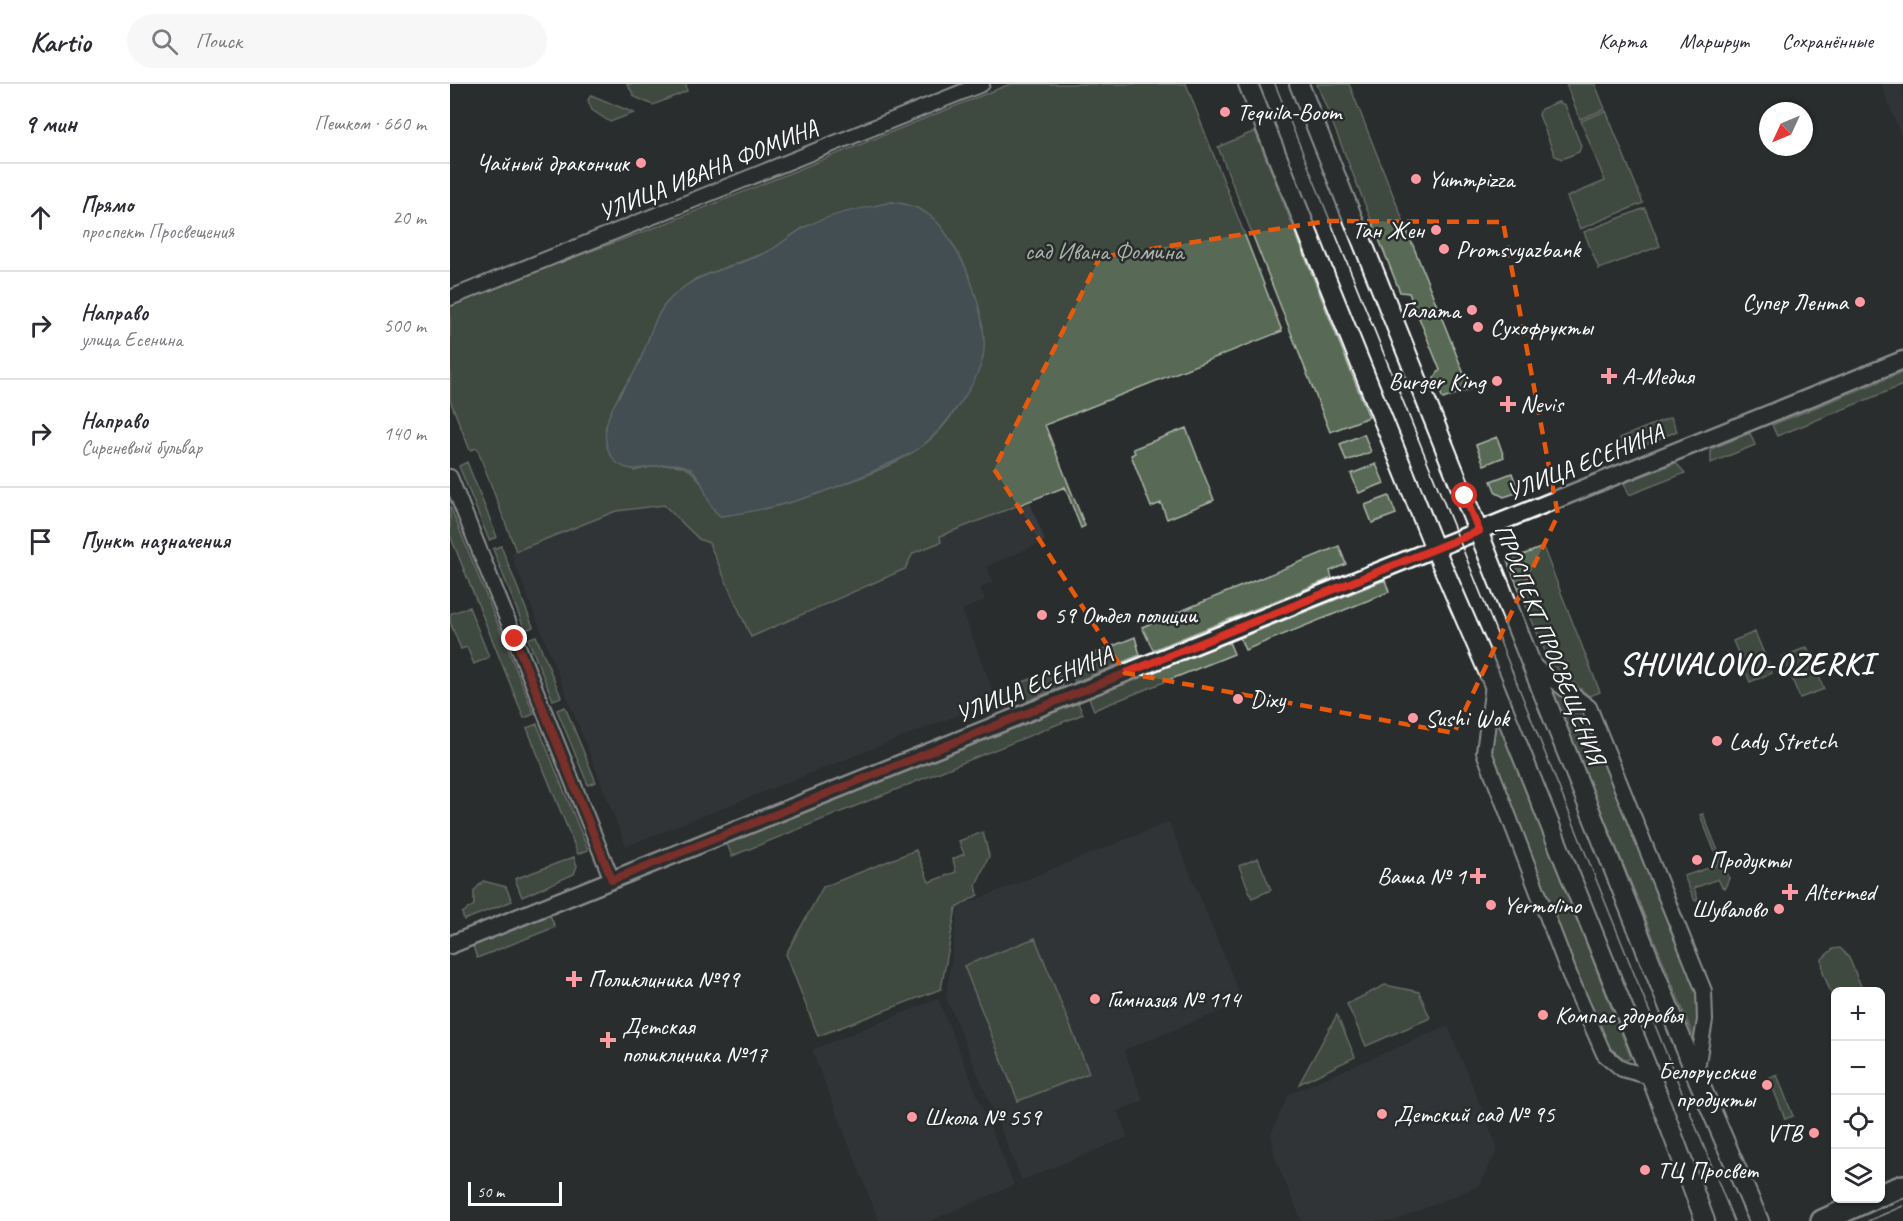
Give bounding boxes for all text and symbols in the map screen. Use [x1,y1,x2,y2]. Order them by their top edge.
search box [127,14,547,68]
text: Kartio [30,24,91,59]
icon: search [148,25,181,58]
text: Поиск [196,27,242,55]
text: Карта [1598,28,1647,54]
text: Маршрут [1680,28,1749,54]
text: Сохранённые [1782,28,1873,54]
place label: Tequila-Boom [1237,97,1344,127]
north arrow [1759,102,1813,156]
marker: Tequila-Boom [1218,105,1232,119]
text: 9 мин [24,107,77,140]
text: Пешком · 660 m [314,111,426,136]
street label: УЛИЦА ИВАНА ФОМИНА [594,112,823,228]
place label: Чайный дракончик [476,148,631,178]
marker: Чайный дракончик [634,156,648,170]
place label: Yummpizza [1428,164,1516,194]
marker: Yummpizza [1409,172,1423,186]
text: Прямо [81,191,133,219]
icon: ahead [24,201,57,234]
text: 20 m [392,205,426,230]
place label: Тан Жен [1352,215,1425,245]
text: проспект Просвещения [81,219,234,244]
marker: Тан Жен [1429,223,1443,237]
place label: Promsvyazbank [1456,234,1583,264]
park label: сад Ивана Фомина [1025,236,1185,266]
marker: Promsvyazbank [1437,242,1451,256]
place label: Супер Лента [1742,287,1849,317]
place label: Галата [1400,295,1462,325]
marker: Супер Лента [1853,295,1867,309]
text: Направо [81,299,148,327]
marker: Галата [1465,303,1479,317]
icon: right [24,309,57,342]
place label: Сухофрукты [1490,312,1595,342]
text: 500 m [383,313,426,338]
marker: Сухофрукты [1471,320,1485,334]
text: улица Есенина [81,327,183,352]
place label: А-Медия [1622,361,1696,391]
place label: Burger King [1388,366,1487,396]
marker: А-Медия [1600,367,1618,385]
marker: Burger King [1490,374,1504,388]
place label: Nevis [1520,389,1565,419]
marker: Nevis [1501,397,1515,411]
text: Направо [81,407,148,435]
icon: right [24,417,57,450]
street label: УЛИЦА ЕСЕНИНА [1502,417,1669,507]
text: 140 m [383,421,426,446]
text: Сиреневый бульвар [81,435,202,460]
route start [1451,482,1477,508]
street label: ПРОСПЕКТ ПРОСВЕЩЕНИЯ [1488,520,1613,772]
icon: arrive [24,525,57,558]
text: Пункт назначения [81,527,230,555]
place label: 59 Отдел полиции [1054,600,1198,630]
marker: 59 Отдел полиции [1035,608,1049,622]
route end [501,625,527,651]
street label: УЛИЦА ЕСЕНИНА [951,639,1118,729]
district label: SHUVALOVO-OZERKI [1620,645,1880,683]
place label: Dixy [1250,684,1287,714]
marker: Dixy [1231,692,1245,706]
place label: Sushi Wok [1425,703,1511,733]
marker: Sushi Wok [1406,711,1420,725]
place label: Lady Stretch [1729,726,1839,756]
marker: Lady Stretch [1710,734,1724,748]
place label: Продукты [1709,845,1793,875]
marker: Продукты [1690,853,1704,867]
place label: Ваша № 1 [1377,861,1467,891]
marker: Ваша № 1 [1471,869,1485,883]
place label: Altermed [1804,877,1879,907]
marker: Altermed [1781,883,1799,901]
place label: Yermolino [1503,890,1583,920]
place label: Шувалово [1691,894,1769,924]
marker: Yermolino [1484,898,1498,912]
marker: Шувалово [1772,902,1786,916]
place label: Поликлиника №99 [588,964,741,994]
marker: Поликлиника №99 [565,970,583,988]
place label: Гимназия № 114 [1107,984,1242,1014]
map controls [1831,987,1885,1203]
button: + [1831,987,1885,1041]
marker: Гимназия № 114 [1088,992,1102,1006]
place label: Компас здоровья [1555,1000,1684,1031]
marker: Компас здоровья [1536,1008,1550,1022]
place label: Детская поликлиника №17 [622,1011,768,1069]
marker: Детская поликлиника №17 [599,1031,617,1049]
button: − [1831,1041,1885,1095]
place label: Белорусские продукты [1658,1056,1757,1114]
marker: Белорусские продукты [1760,1078,1774,1092]
button: locate [1831,1095,1885,1149]
place label: Детский сад № 95 [1394,1099,1556,1129]
place label: Школа № 559 [924,1102,1043,1132]
marker: Детский сад № 95 [1375,1107,1389,1121]
marker: Школа № 559 [905,1110,919,1124]
place label: VTB [1766,1118,1804,1148]
marker: VTB [1807,1126,1821,1140]
button: layers [1831,1149,1885,1203]
place label: ТЦ Просвет [1657,1155,1759,1185]
marker: ТЦ Просвет [1638,1163,1652,1177]
scale bar [468,1179,562,1206]
text: 50 m [477,1182,504,1202]

